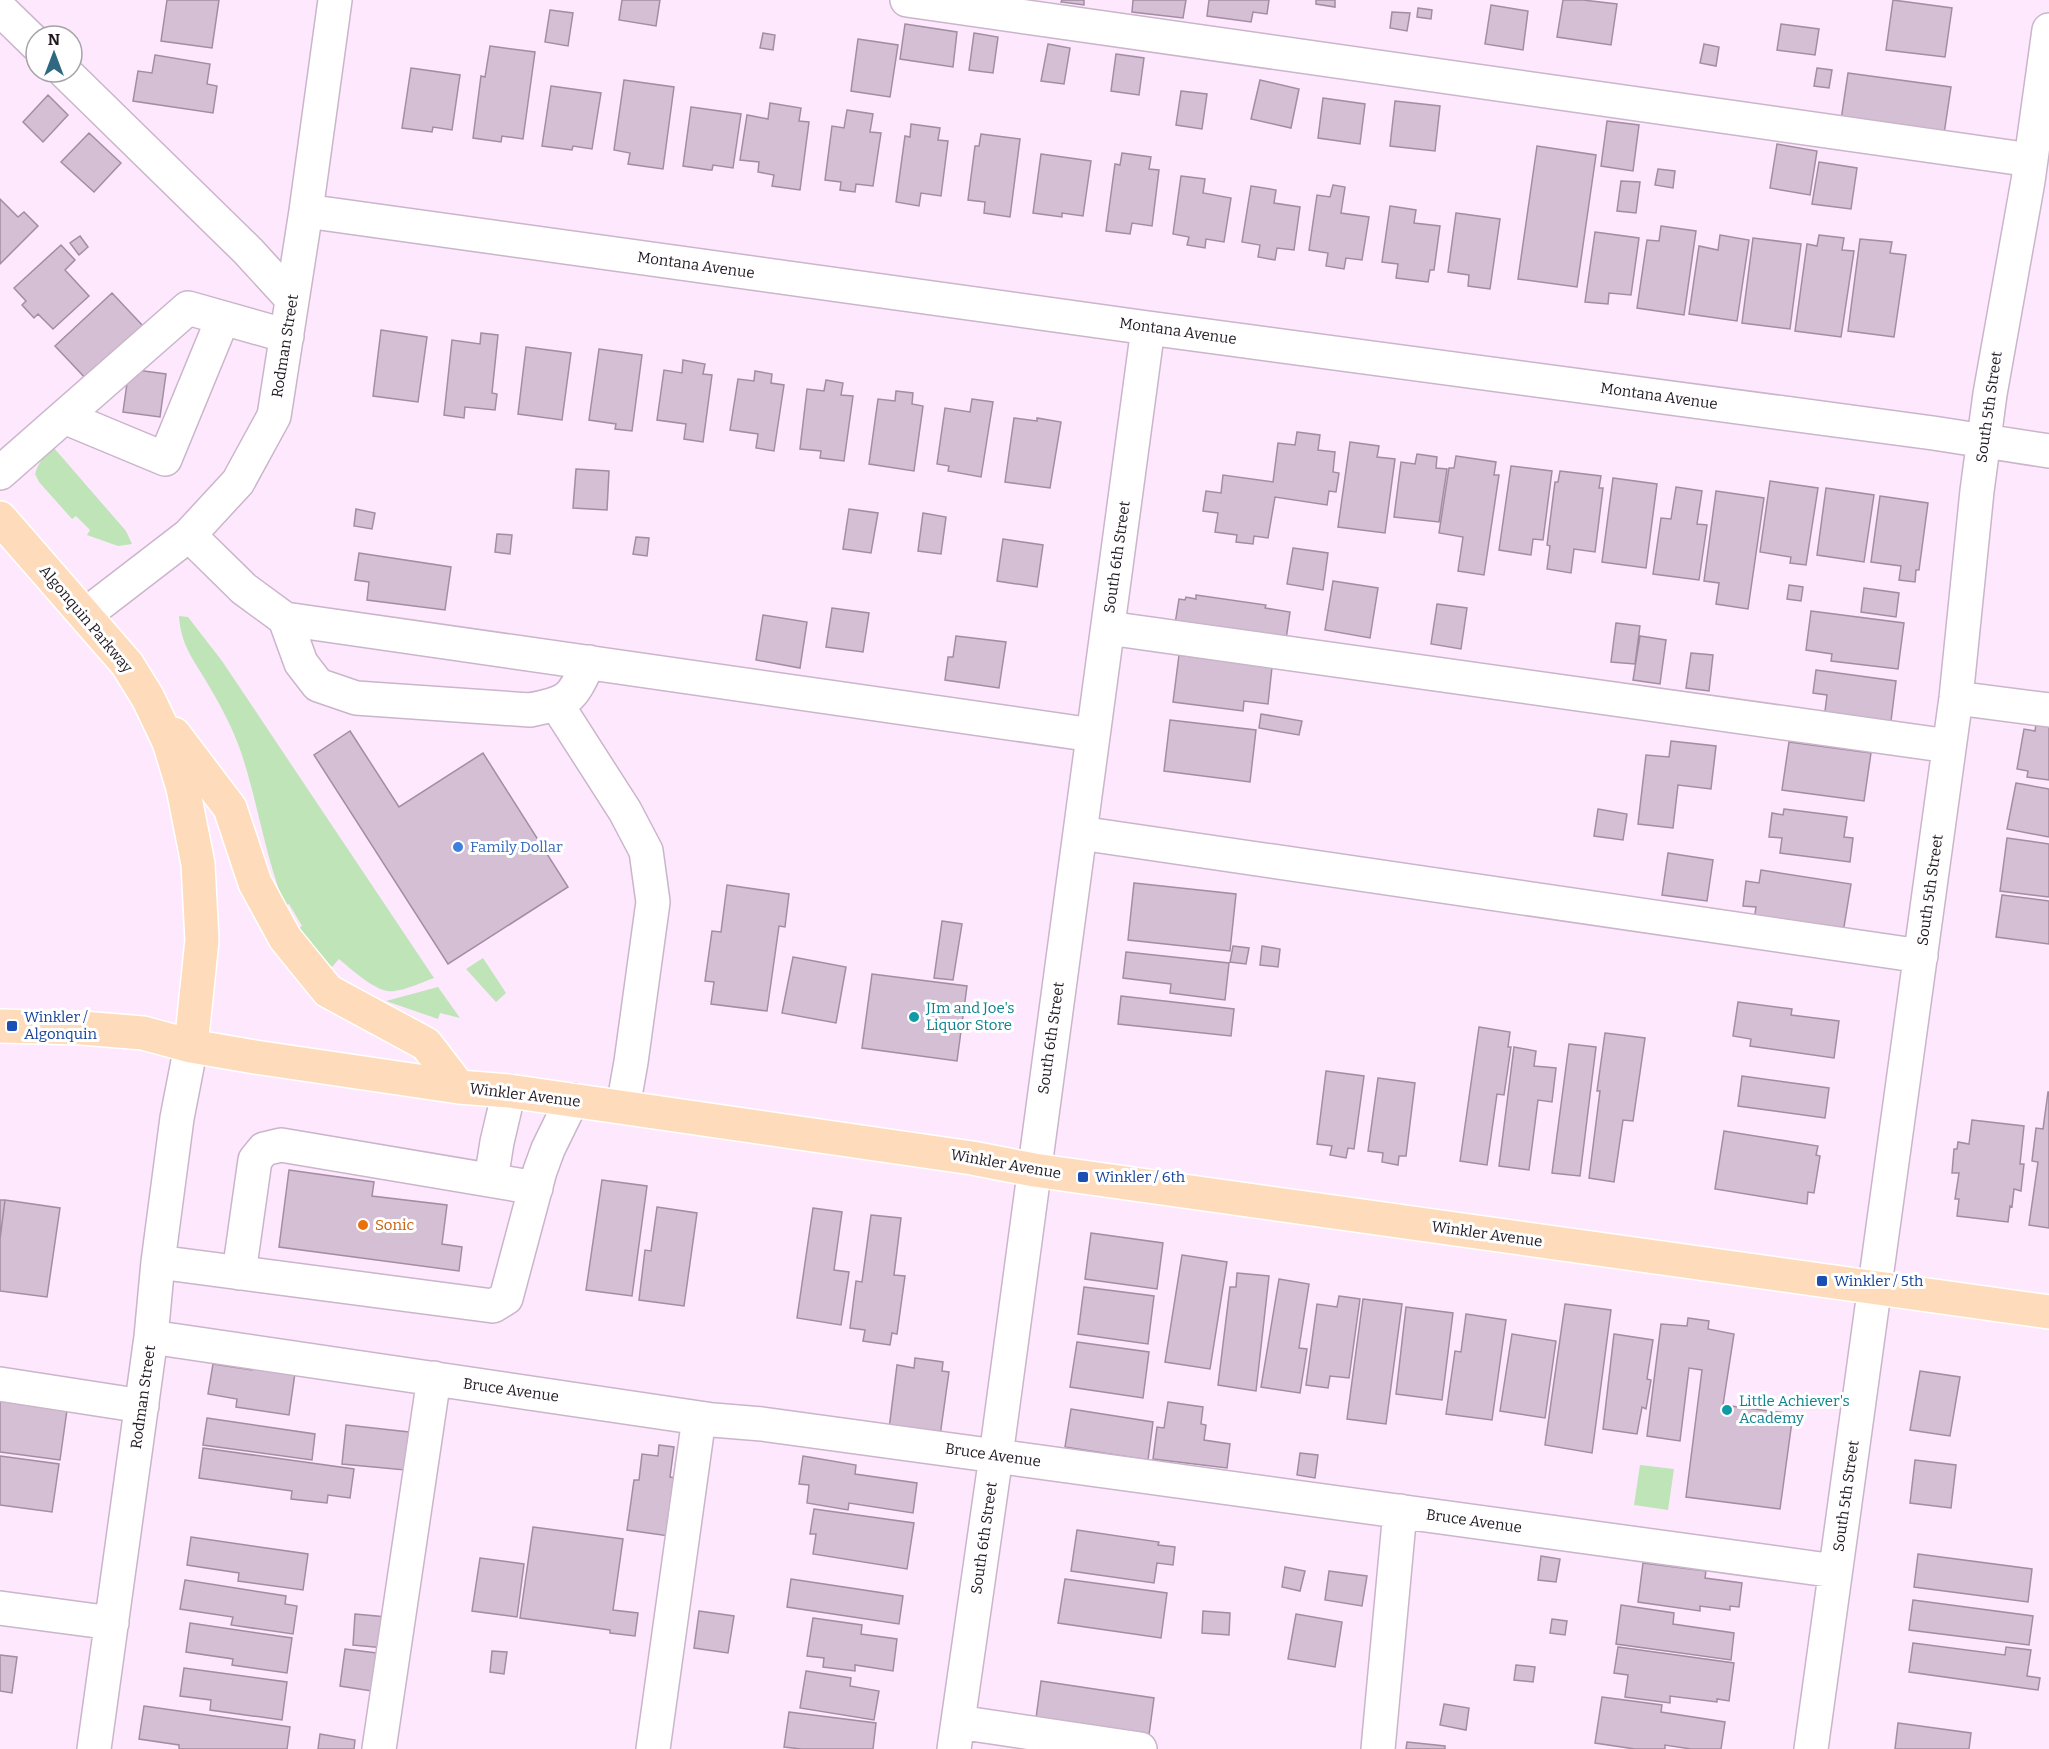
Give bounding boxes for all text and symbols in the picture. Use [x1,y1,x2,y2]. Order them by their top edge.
north arrow [24,24,84,84]
text: N [48,30,60,49]
street label: Montana Avenue [636,248,756,282]
street label: Rodman Street [268,292,302,399]
street label: Montana Avenue [1118,314,1238,348]
street label: South 5th Street [1972,350,2006,464]
street label: Montana Avenue [1599,379,1719,413]
street label: South 6th Street [1100,499,1134,614]
street label: Algonquin Parkway [36,562,136,676]
street label: South 5th Street [1913,833,1947,947]
place label: Family Dollar [470,838,563,856]
marker: Family Dollar [451,840,465,854]
street label: South 6th Street [1034,980,1068,1095]
place label: JIm and Joe's Liquor Store [925,999,1015,1034]
place label: Winkler / Algonquin [24,1008,98,1043]
marker: JIm and Joe's Liquor Store [907,1010,921,1024]
marker: Winkler / Algonquin [5,1019,19,1033]
street label: Winkler Avenue [468,1079,582,1111]
street label: Winkler Avenue [949,1145,1063,1183]
place label: Winkler / 6th [1095,1168,1186,1186]
marker: Winkler / 6th [1076,1170,1090,1184]
place label: Sonic [375,1216,414,1234]
street label: Winkler Avenue [1430,1217,1544,1251]
marker: Sonic [356,1218,370,1232]
place label: Winkler / 5th [1834,1272,1924,1290]
marker: Winkler / 5th [1815,1274,1829,1288]
street label: Rodman Street [127,1343,159,1450]
street label: Bruce Avenue [462,1374,560,1406]
place label: Little Achiever's Academy [1739,1392,1850,1427]
marker: Little Achiever's Academy [1720,1403,1734,1417]
street label: Bruce Avenue [944,1439,1042,1471]
street label: South 5th Street [1829,1439,1863,1553]
street label: South 6th Street [967,1480,1001,1595]
street label: Bruce Avenue [1425,1505,1523,1537]

